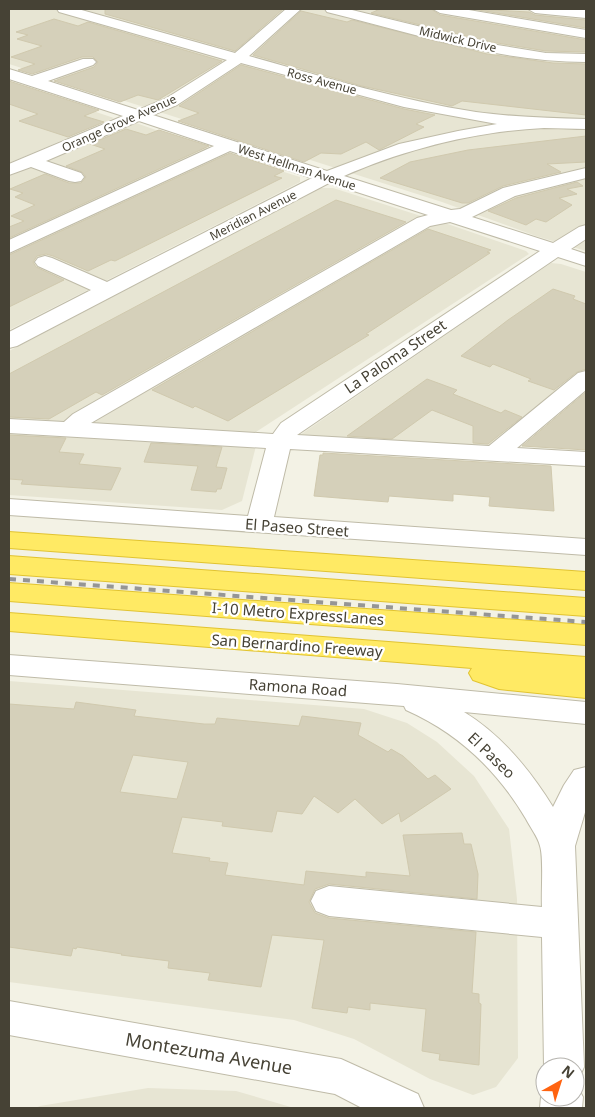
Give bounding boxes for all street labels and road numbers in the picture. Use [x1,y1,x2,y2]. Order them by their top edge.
street label: Midwick Drive [418,22,499,56]
street label: Ross Avenue [285,64,359,99]
street label: Orange Grove Avenue [59,90,179,156]
street label: West Hellman Avenue [236,140,359,194]
street label: Meridian Avenue [207,186,300,244]
street label: La Paloma Street [340,314,450,398]
street label: El Paseo Street [244,513,350,541]
street label: I-10 Metro ExpressLanes [211,597,385,629]
street label: San Bernardino Freeway [211,629,383,661]
street label: Ramona Road [248,674,348,700]
street label: El Paseo [464,728,520,782]
street label: Montezuma Avenue [124,1026,294,1080]

